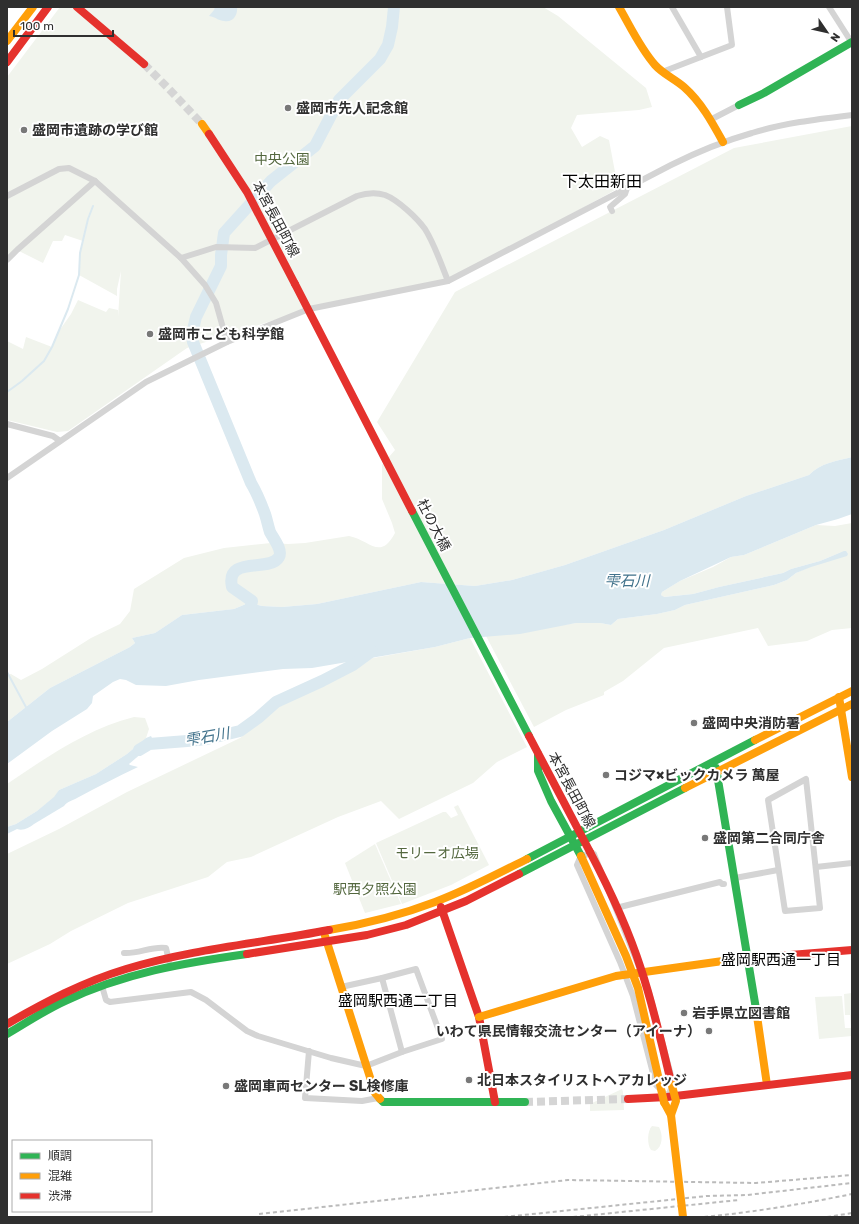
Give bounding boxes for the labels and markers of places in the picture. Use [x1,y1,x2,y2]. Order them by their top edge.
place label: 盛岡市先人記念館 [296,100,408,117]
marker: 盛岡市先人記念館 [283,103,293,113]
place label: 盛岡市遺跡の学び館 [32,122,158,139]
marker: 盛岡市遺跡の学び館 [19,125,29,135]
place label: 盛岡市こども科学館 [158,326,284,343]
marker: 盛岡市こども科学館 [145,329,155,339]
place label: 盛岡中央消防署 [702,715,800,732]
marker: 盛岡中央消防署 [689,718,699,728]
place label: コジマ×ビックカメラ 萬屋 [614,767,779,784]
marker: コジマ×ビックカメラ 萬屋 [601,770,611,780]
place label: 盛岡第二合同庁舎 [713,830,825,847]
marker: 盛岡第二合同庁舎 [700,833,710,843]
place label: 岩手県立図書館 [692,1005,790,1022]
marker: 岩手県立図書館 [679,1008,689,1018]
place label: いわて県民情報交流センター（アイーナ） [436,1023,701,1040]
marker: いわて県民情報交流センター（アイーナ） [704,1026,714,1036]
place label: 北日本スタイリストヘアカレッジ [477,1072,687,1089]
marker: 北日本スタイリストヘアカレッジ [464,1075,474,1085]
place label: 盛岡車両センター SL検修庫 [234,1078,409,1095]
marker: 盛岡車両センター SL検修庫 [221,1081,231,1091]

